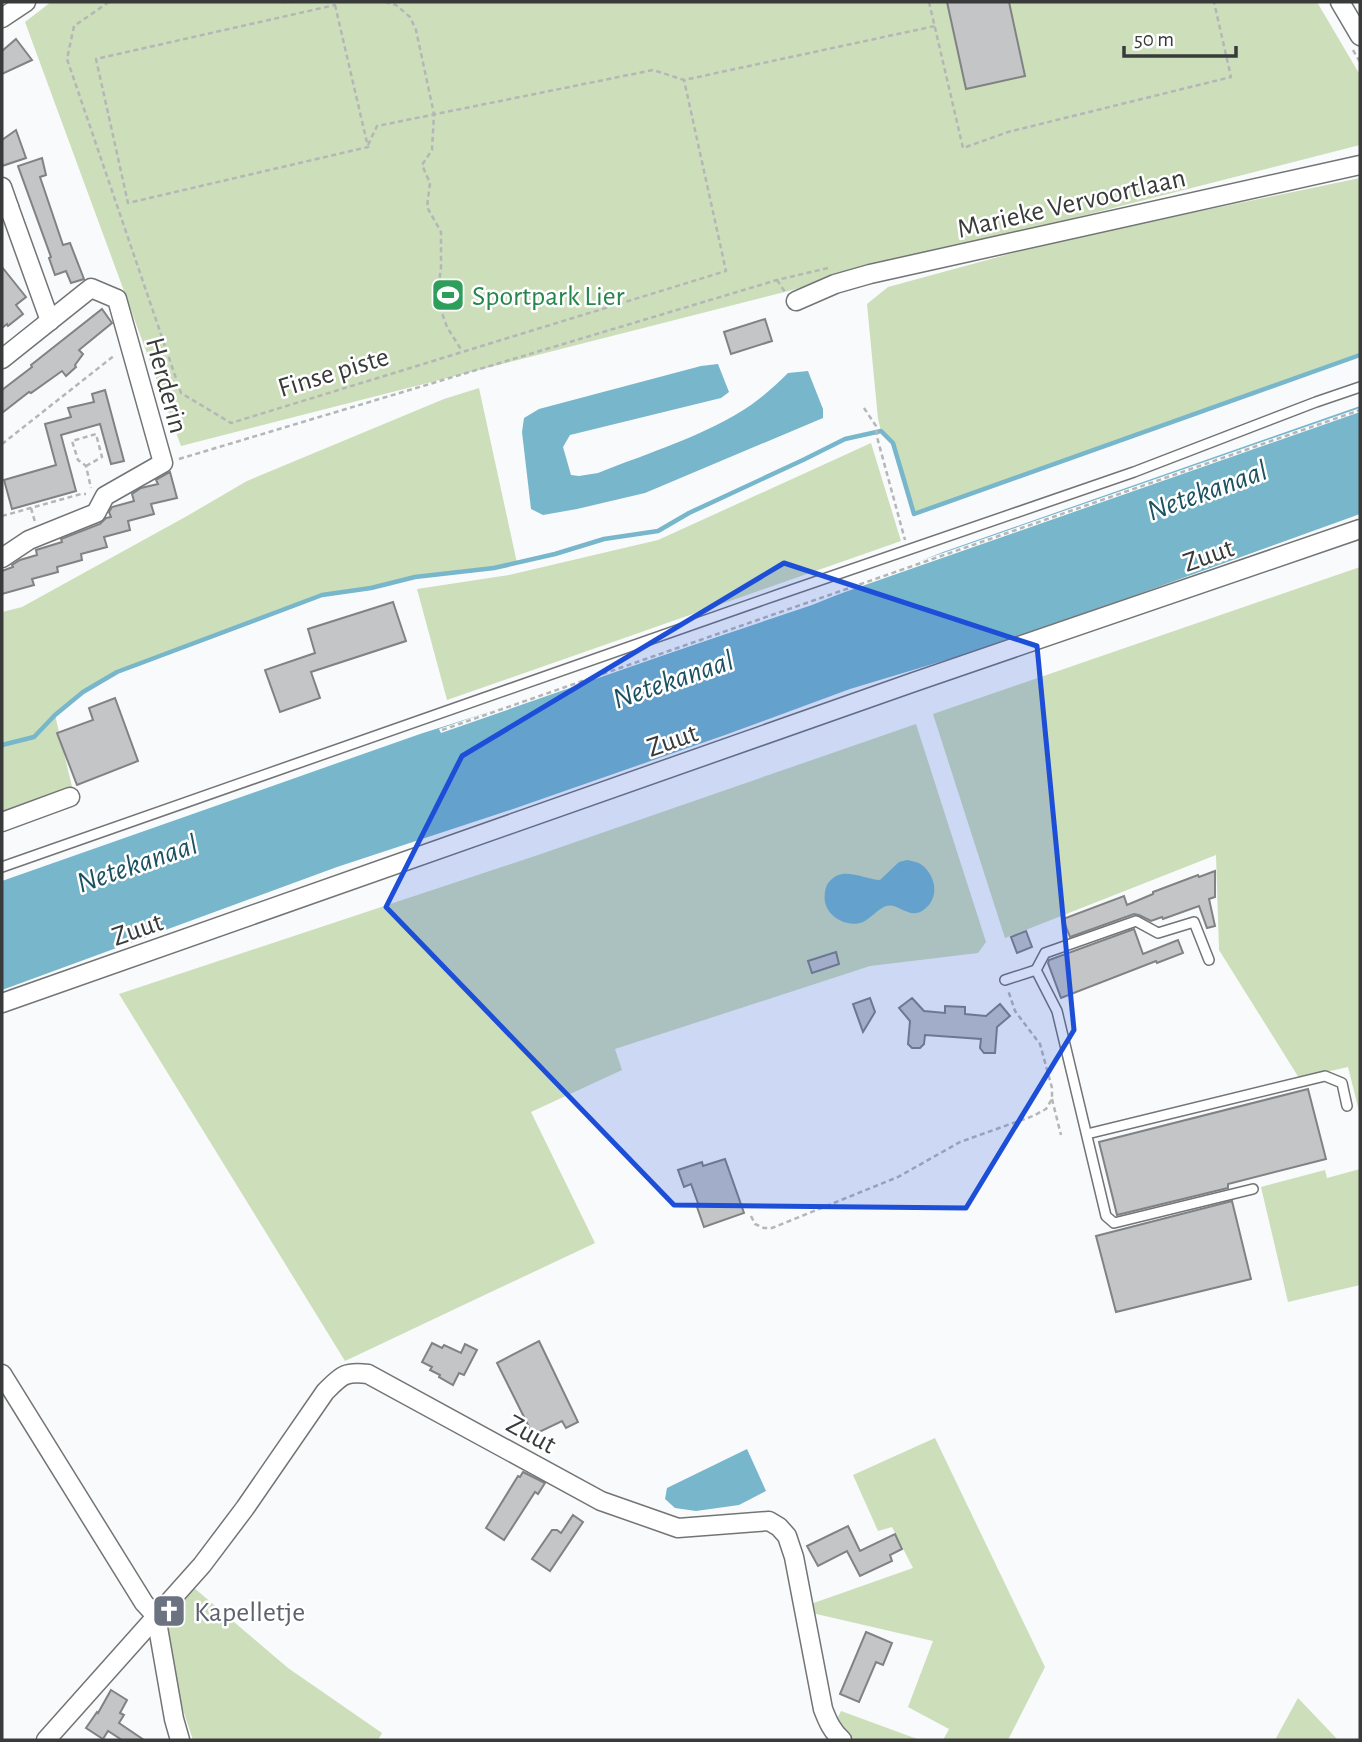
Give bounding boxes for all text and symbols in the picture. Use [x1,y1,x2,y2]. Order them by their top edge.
scale bar [1124,14,1236,58]
text: 50 m [1134,29,1174,50]
street label: Marieke Vervoortlaan [955,164,1188,244]
sports icon: Sportpark Lier [429,276,467,314]
place label: Sportpark Lier [472,283,625,311]
street label: Herderin [140,334,192,437]
street label: Finse piste [275,343,392,403]
water label: Netekanaal [1143,455,1272,527]
street label: Zuut [1180,534,1238,578]
water label: Netekanaal [609,645,738,715]
street label: Zuut [644,719,702,763]
water label: Netekanaal [73,829,202,899]
street label: Zuut [109,908,167,952]
street label: Zuut [502,1410,561,1460]
church icon: Kapelletje [150,1592,188,1630]
place label: Kapelletje [194,1599,305,1627]

